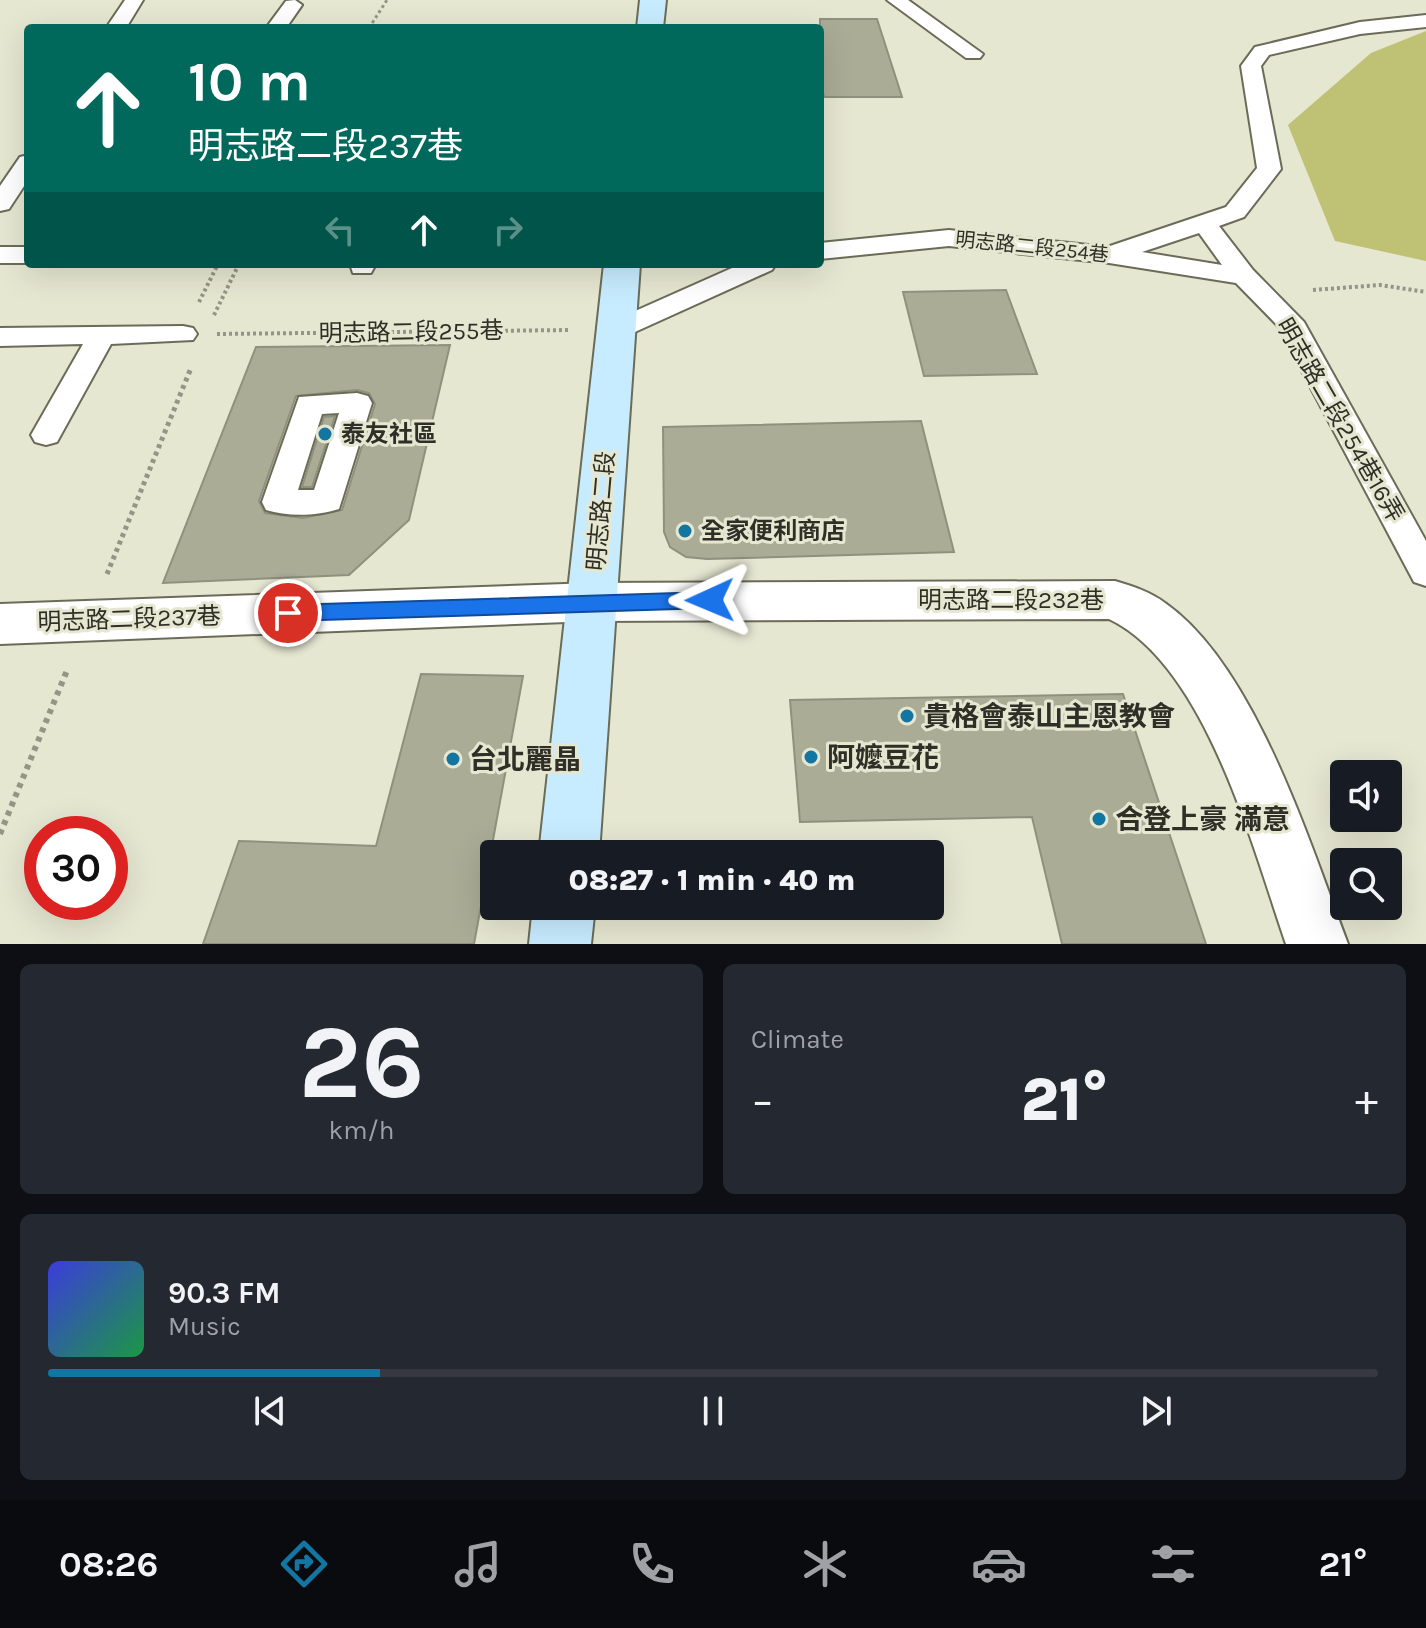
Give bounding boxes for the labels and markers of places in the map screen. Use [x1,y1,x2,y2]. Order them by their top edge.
place label: 泰友社區 [341,420,437,448]
marker: 泰友社區 [316,425,334,443]
place label: 全家便利商店 [701,517,845,545]
marker: 全家便利商店 [676,522,694,540]
pin [254,579,322,647]
place label: 貴格會泰山主恩教會 [923,700,1175,733]
marker: 貴格會泰山主恩教會 [898,707,916,725]
place label: 阿嬤豆花 [827,741,939,774]
place label: 台北麗晶 [469,743,581,776]
marker: 阿嬤豆花 [802,748,820,766]
marker: 台北麗晶 [444,750,462,768]
place label: 合登上豪 滿意 [1115,803,1290,836]
marker: 合登上豪 滿意 [1090,810,1108,828]

